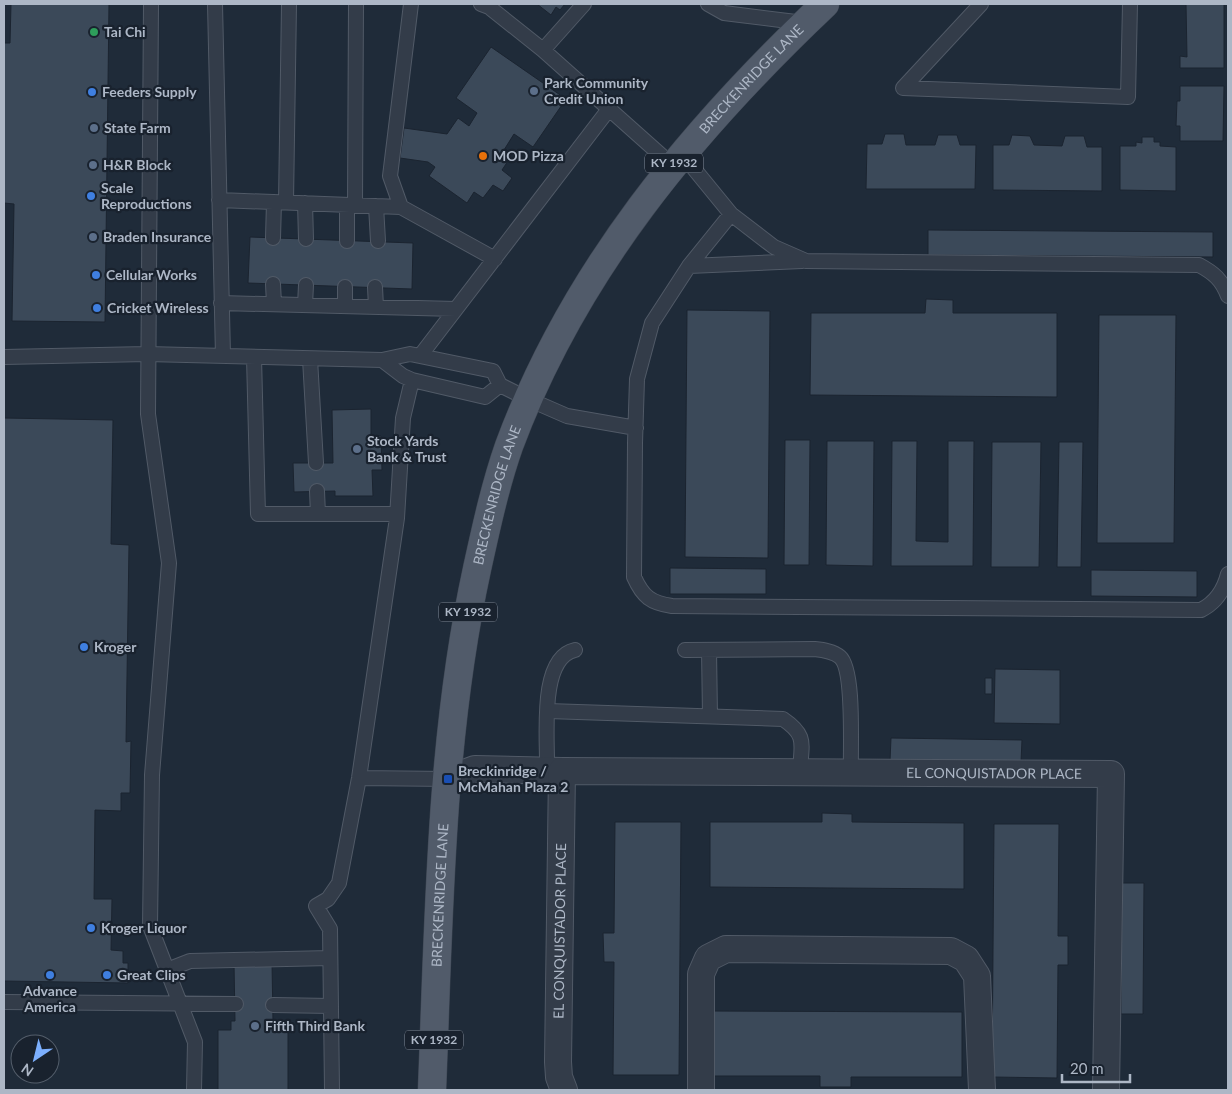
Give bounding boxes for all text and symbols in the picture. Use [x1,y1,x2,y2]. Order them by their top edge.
street label: BRECKENRIDGE LANE [695,21,807,137]
place label: Tai Chi [104,23,146,40]
marker: Tai Chi [88,26,100,38]
place label: Park Community Credit Union [544,74,649,107]
place label: Feeders Supply [102,83,197,100]
marker: Park Community Credit Union [528,85,540,97]
marker: Feeders Supply [86,86,98,98]
place label: State Farm [104,119,171,136]
marker: State Farm [88,122,100,134]
place label: MOD Pizza [493,147,564,164]
marker: MOD Pizza [477,150,489,162]
road number: KY 1932 [645,154,703,172]
place label: H&R Block [103,156,172,173]
marker: H&R Block [87,159,99,171]
place label: Scale Reproductions [101,179,192,212]
marker: Scale Reproductions [85,190,97,202]
place label: Braden Insurance [103,228,212,245]
marker: Braden Insurance [87,231,99,243]
place label: Cellular Works [106,266,197,283]
marker: Cellular Works [90,269,102,281]
place label: Cricket Wireless [107,299,209,316]
marker: Cricket Wireless [91,302,103,314]
street label: BRECKENRIDGE LANE [469,423,524,567]
place label: Stock Yards Bank & Trust [367,432,447,465]
marker: Stock Yards Bank & Trust [351,443,363,455]
road number: KY 1932 [439,602,497,622]
place label: Kroger [94,638,137,655]
marker: Kroger [78,641,90,653]
place label: Breckinridge / McMahan Plaza 2 [458,762,568,795]
street label: EL CONQUISTADOR PLACE [906,764,1082,782]
marker: Breckinridge / McMahan Plaza 2 [442,773,454,785]
street label: BRECKENRIDGE LANE [427,823,452,967]
street label: EL CONQUISTADOR PLACE [550,843,569,1019]
place label: Kroger Liquor [101,919,187,936]
marker: Kroger Liquor [85,922,97,934]
place label: Great Clips [117,966,186,983]
marker: Advance America [44,969,56,981]
marker: Great Clips [101,969,113,981]
place label: Advance America [22,982,77,1015]
place label: Fifth Third Bank [265,1017,365,1034]
marker: Fifth Third Bank [249,1020,261,1032]
road number: KY 1932 [405,1030,463,1050]
north arrow [10,1034,60,1084]
scale bar [1062,1052,1130,1084]
text: 20 m [1070,1059,1104,1077]
text: N [18,1060,37,1080]

